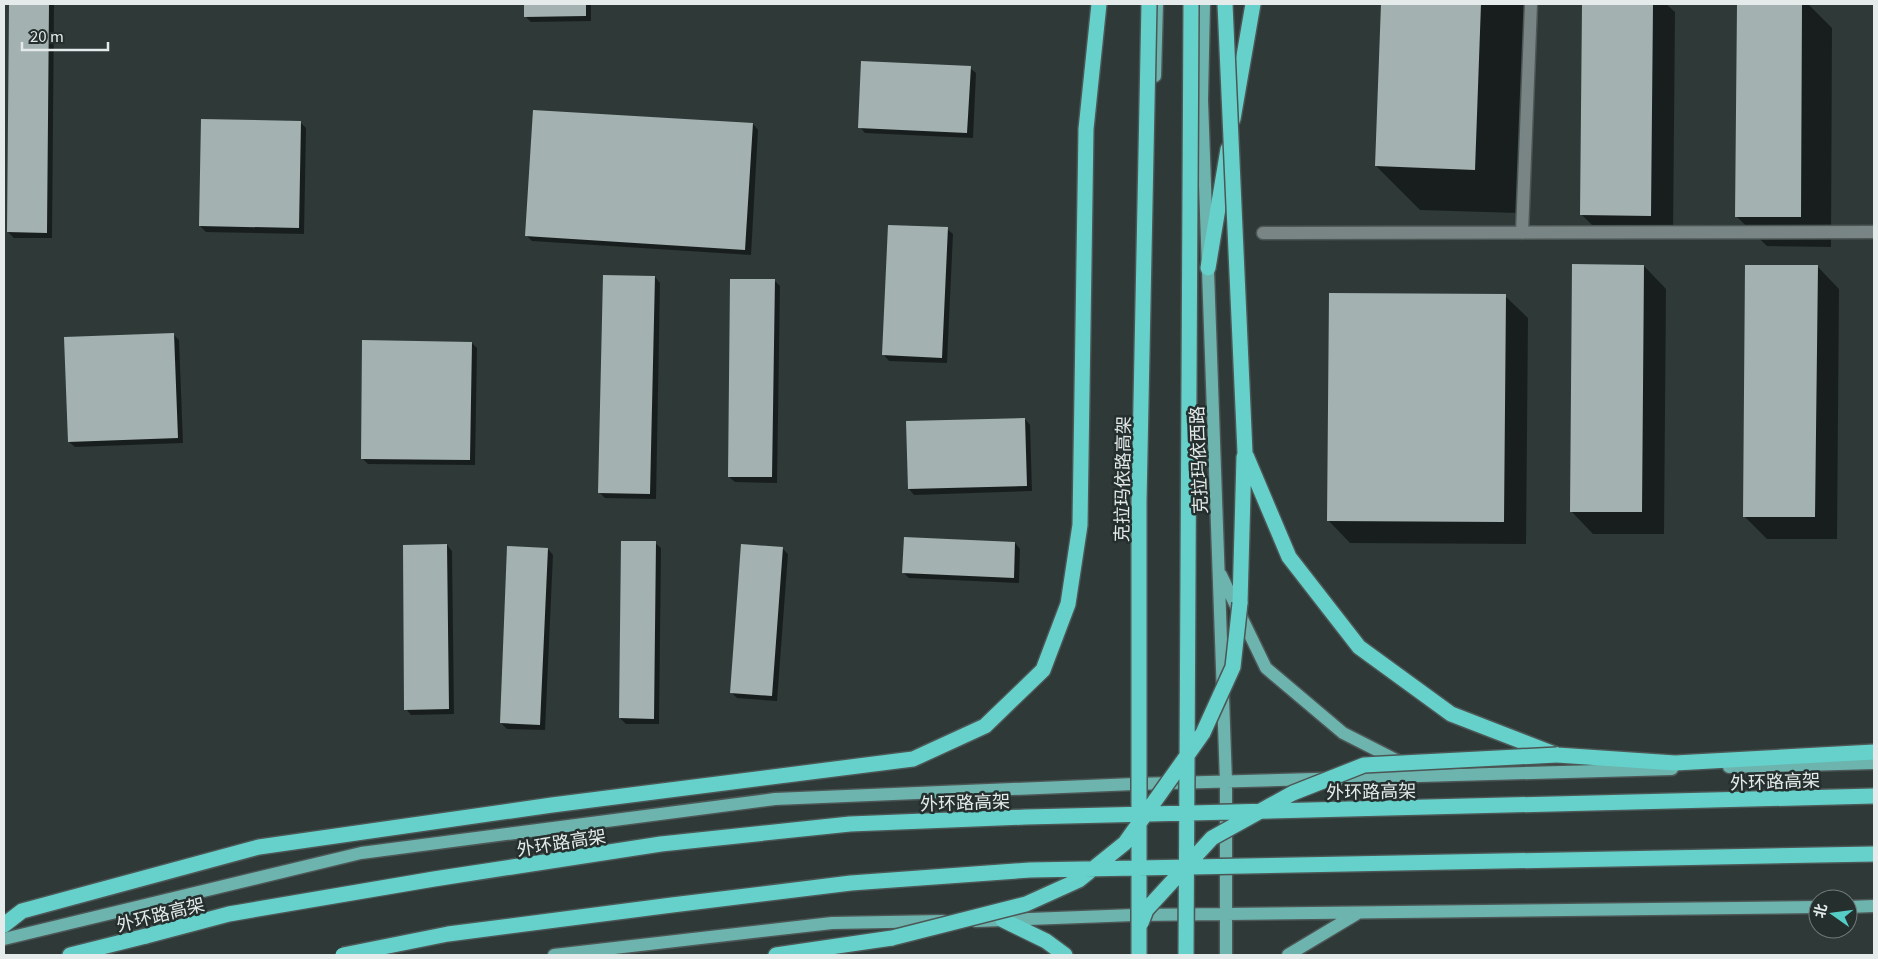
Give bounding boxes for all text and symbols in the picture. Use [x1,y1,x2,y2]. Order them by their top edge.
scale bar [22,20,109,52]
text: 20 m [30,25,64,46]
street label: 克拉玛依西路 [1182,406,1212,514]
street label: 克拉玛依路高架 [1107,416,1135,542]
street label: 外环路高架 [1730,765,1820,795]
street label: 外环路高架 [1326,776,1416,804]
street label: 外环路高架 [920,786,1010,816]
street label: 外环路高架 [515,821,607,861]
street label: 外环路高架 [113,889,207,937]
north arrow [1808,889,1858,939]
text: 北 [1808,901,1831,920]

